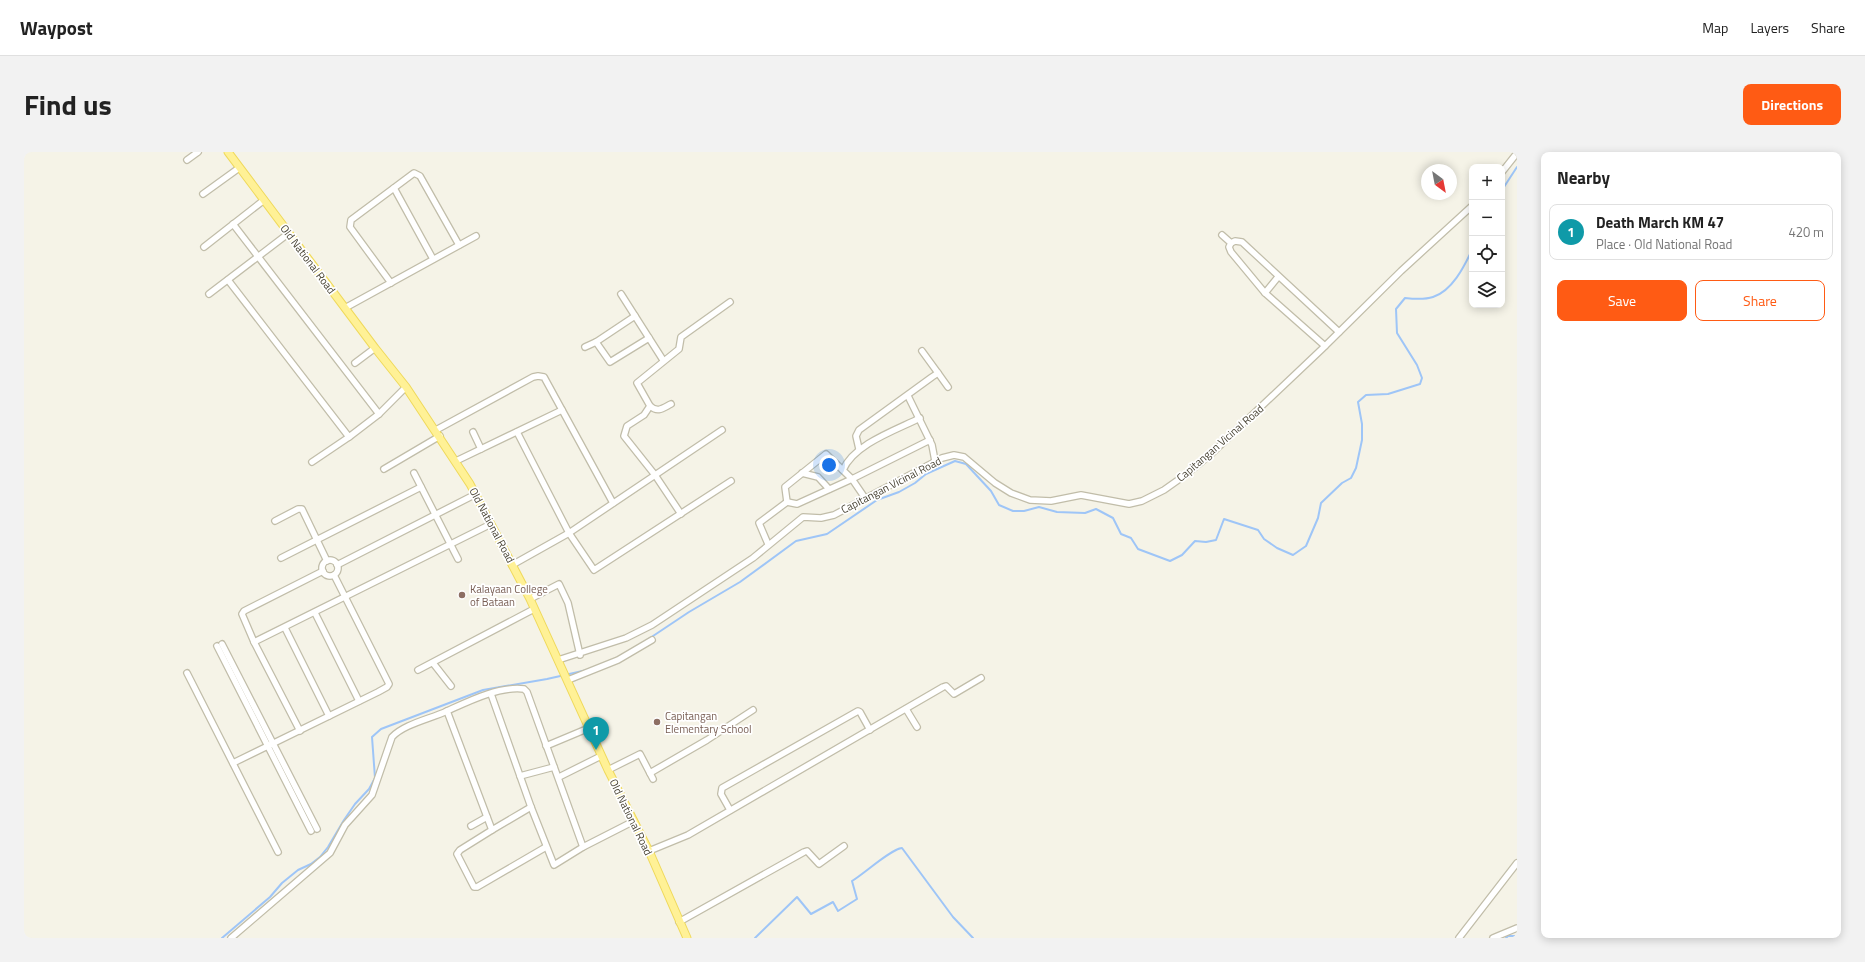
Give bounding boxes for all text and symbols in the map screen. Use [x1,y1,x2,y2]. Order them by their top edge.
text: Waypost [20,13,93,42]
text: Map [1702,17,1728,38]
text: Layers [1750,17,1789,38]
text: Share [1811,17,1845,38]
text: Find us [24,83,112,126]
button: Directions [1743,84,1841,125]
north arrow [1421,164,1457,200]
map controls [1469,164,1505,308]
button: + [1469,164,1505,200]
text: Nearby [1557,165,1610,191]
button: − [1469,200,1505,236]
text: Death March KM 47 [1596,211,1724,234]
street label: Old National Road [277,221,340,297]
text: 1 [1567,222,1575,242]
text: 420 m [1788,222,1824,242]
text: Place · Old National Road [1596,234,1732,254]
button: locate [1469,236,1505,272]
button: layers [1469,272,1505,308]
button: Save [1557,280,1687,321]
button: Share [1695,280,1825,321]
street label: Capitangan Vicinal Road [1173,401,1267,485]
street label: Capitangan Vicinal Road [838,453,944,517]
your location [819,455,839,475]
street label: Old National Road [465,484,519,566]
place label: Kalayaan College of Bataan [470,581,548,610]
marker: Kalayaan College of Bataan [457,590,467,600]
place label: Capitangan Elementary School [665,708,752,737]
pin: 1 [583,717,609,750]
marker: Capitangan Elementary School [652,717,662,727]
street label: Old National Road [606,776,657,858]

